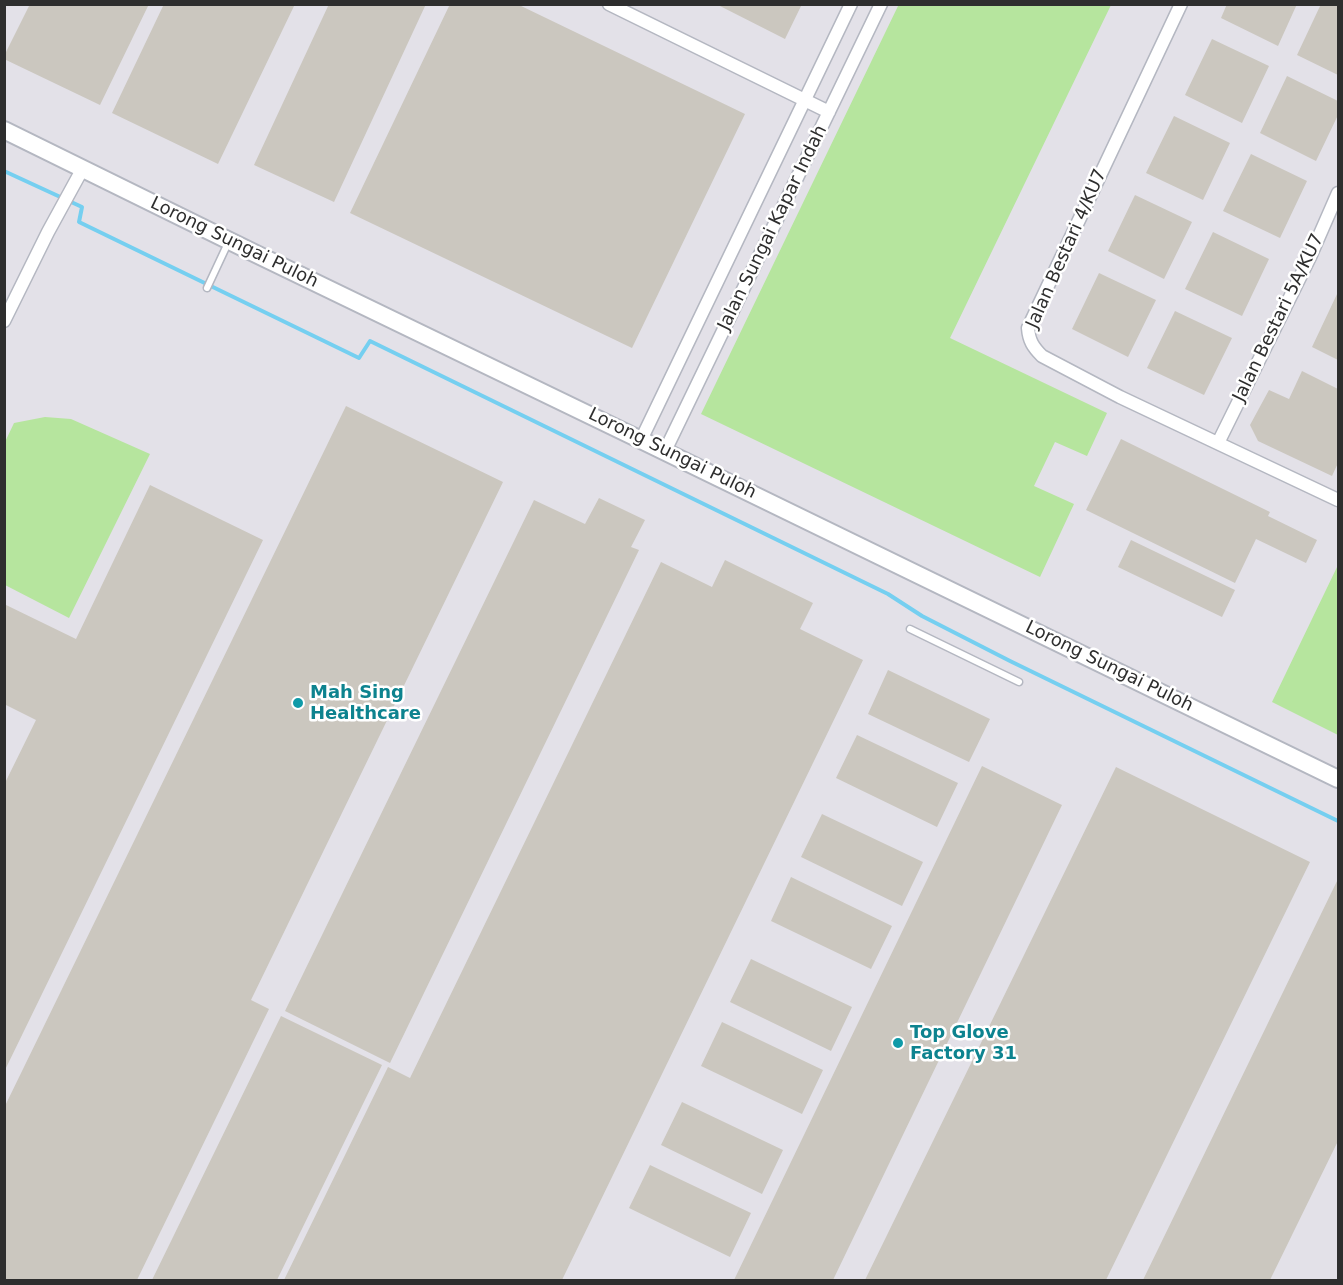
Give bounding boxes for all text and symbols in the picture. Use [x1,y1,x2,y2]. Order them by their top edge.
street label: Jalan Sungai Kapar Indah [714,122,832,334]
street label: Jalan Bestari 4/KU7 [1022,166,1112,332]
street label: Lorong Sungai Puloh [147,193,321,293]
street label: Jalan Bestari 5A/KU7 [1229,230,1329,406]
street label: Lorong Sungai Puloh [585,404,759,504]
street label: Lorong Sungai Puloh [1022,617,1196,717]
place label: Mah Sing Healthcare [310,682,421,724]
marker: Mah Sing Healthcare [291,696,305,710]
place label: Top Glove Factory 31 [910,1022,1017,1064]
marker: Top Glove Factory 31 [891,1036,905,1050]

